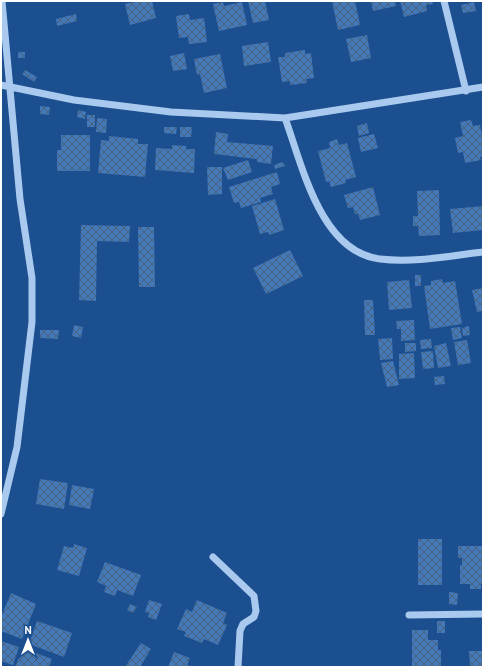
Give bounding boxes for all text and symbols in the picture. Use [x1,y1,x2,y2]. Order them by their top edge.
north arrow [8,620,48,660]
text: N [24,623,32,637]

